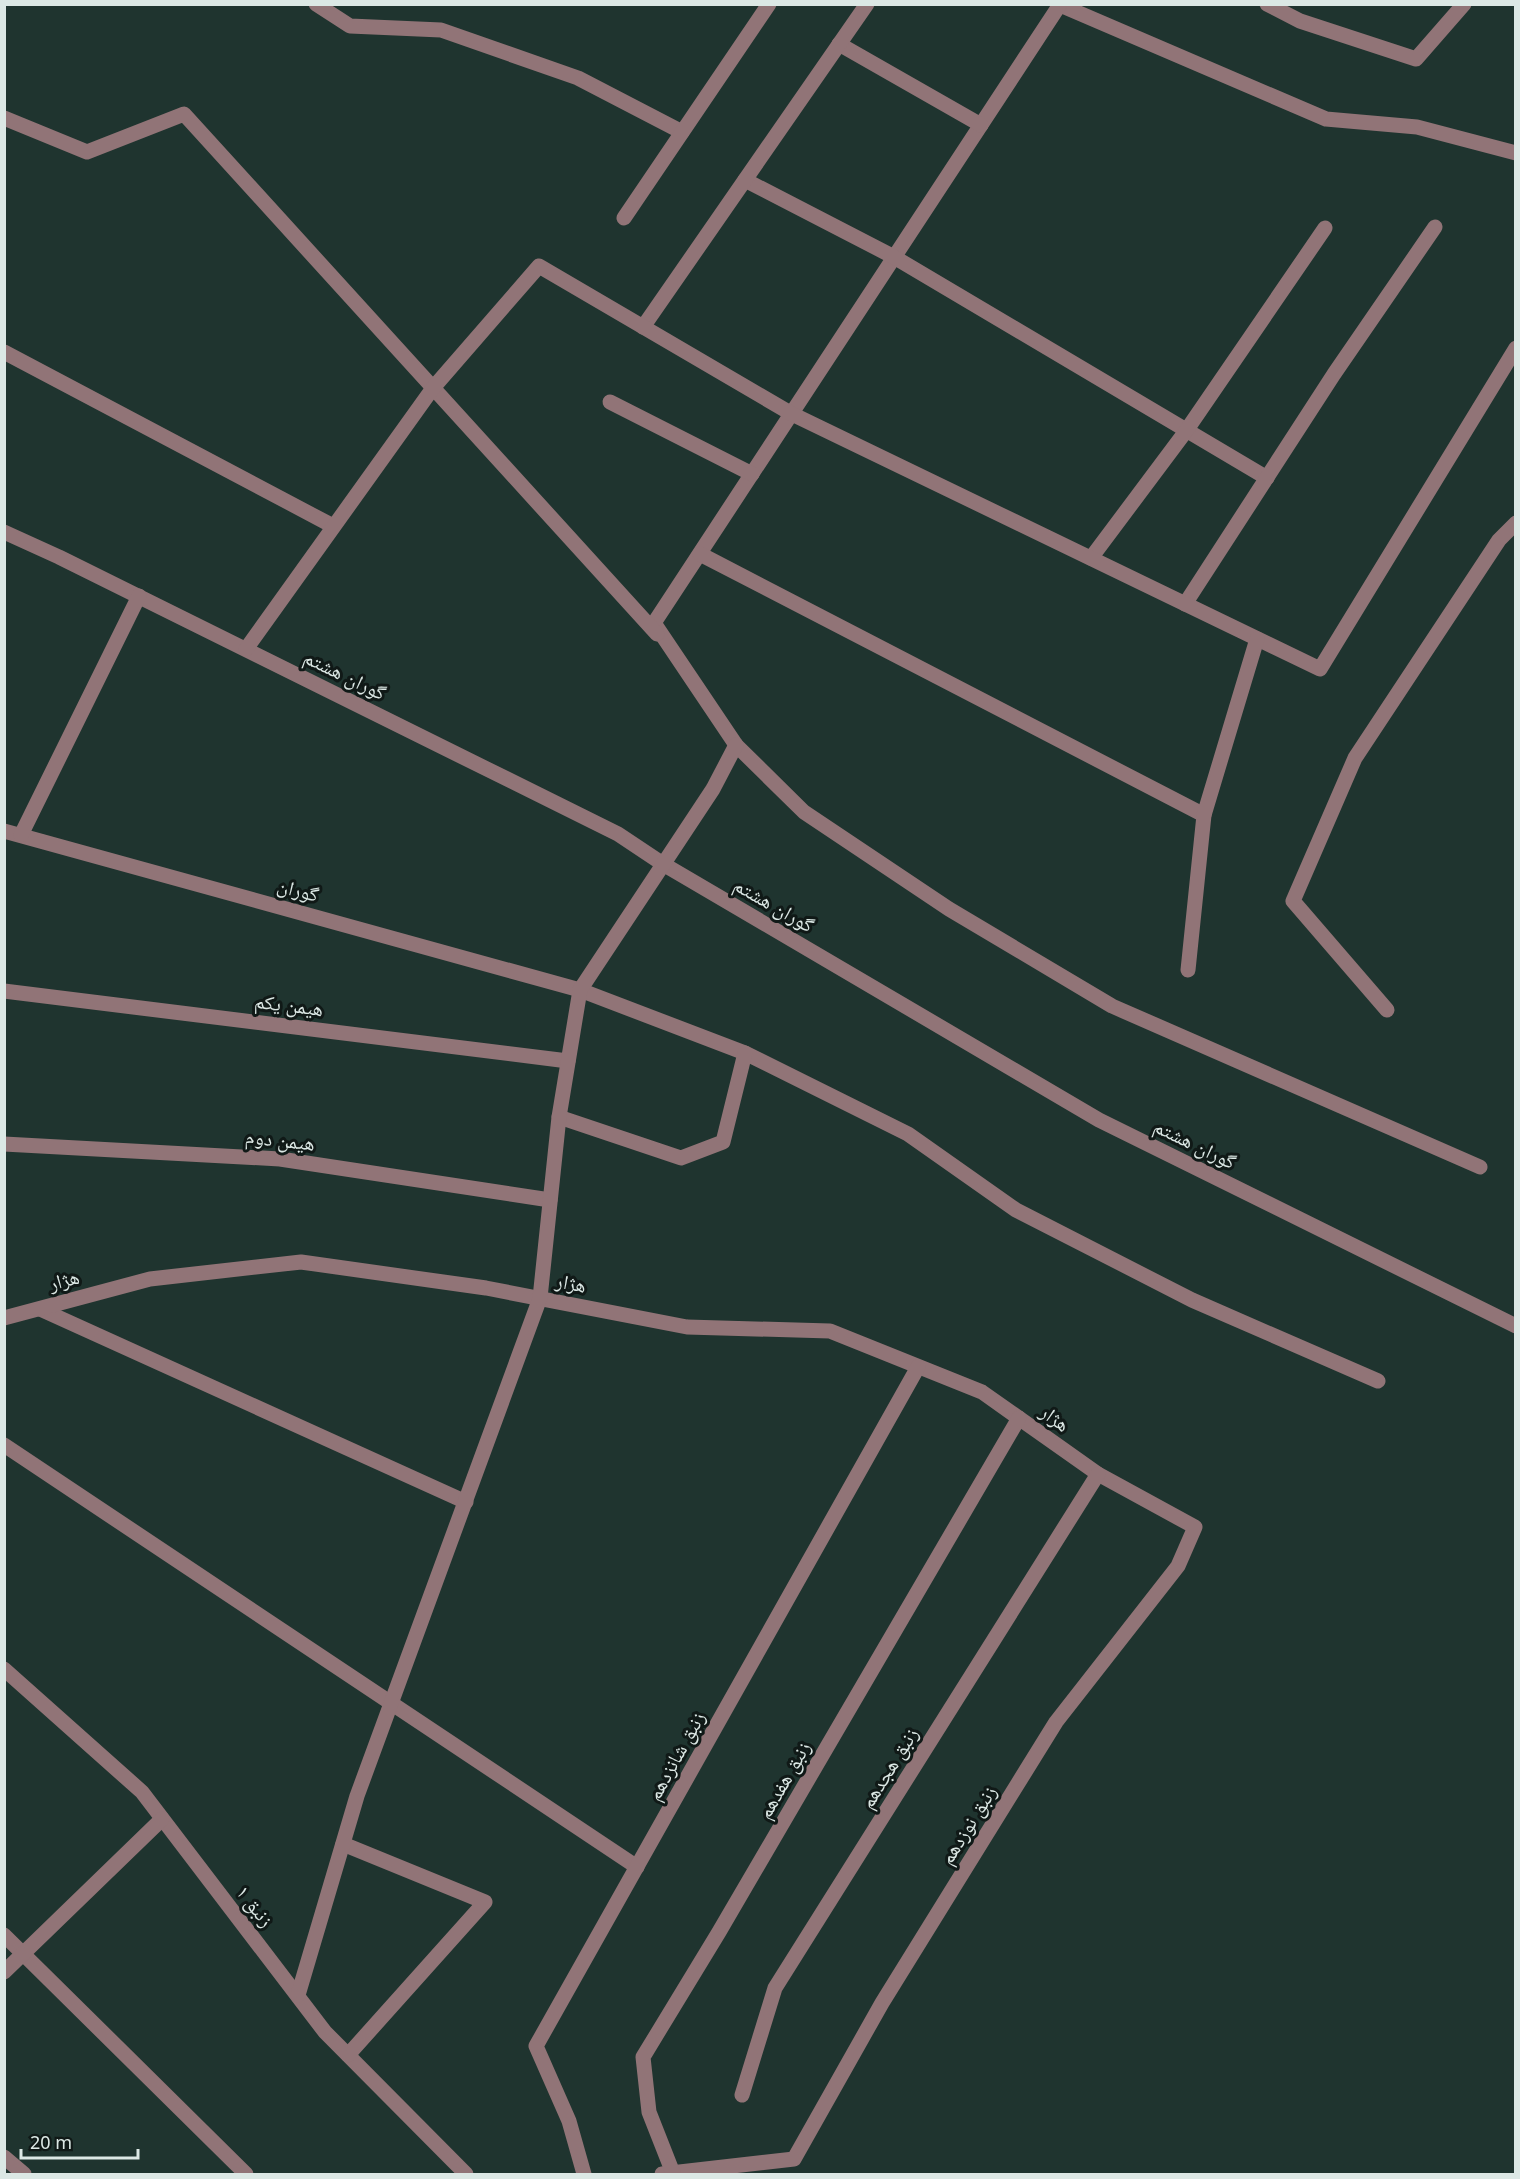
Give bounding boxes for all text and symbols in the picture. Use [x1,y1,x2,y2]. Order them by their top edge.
street label: گوران هشتم [299,643,391,707]
street label: گوران [274,871,322,908]
street label: گوران هشتم [729,871,819,939]
street label: هیمن یکم [253,987,325,1023]
street label: گوران هشتم [1149,1112,1241,1176]
street label: هیمن دوم [244,1122,316,1158]
street label: هژار [45,1262,82,1297]
street label: هژار [552,1266,589,1299]
street label: هژار [1034,1397,1076,1438]
street label: زنبق شانزدهم [640,1706,712,1806]
street label: زنبق هجدهم [853,1722,925,1814]
street label: زنبق هفدهم [751,1736,817,1824]
street label: زنبق نوزدهم [933,1780,1003,1870]
street label: زنبق ۱ [231,1879,280,1932]
scale bar [21,2122,138,2160]
text: 20 m [30,2130,72,2154]

